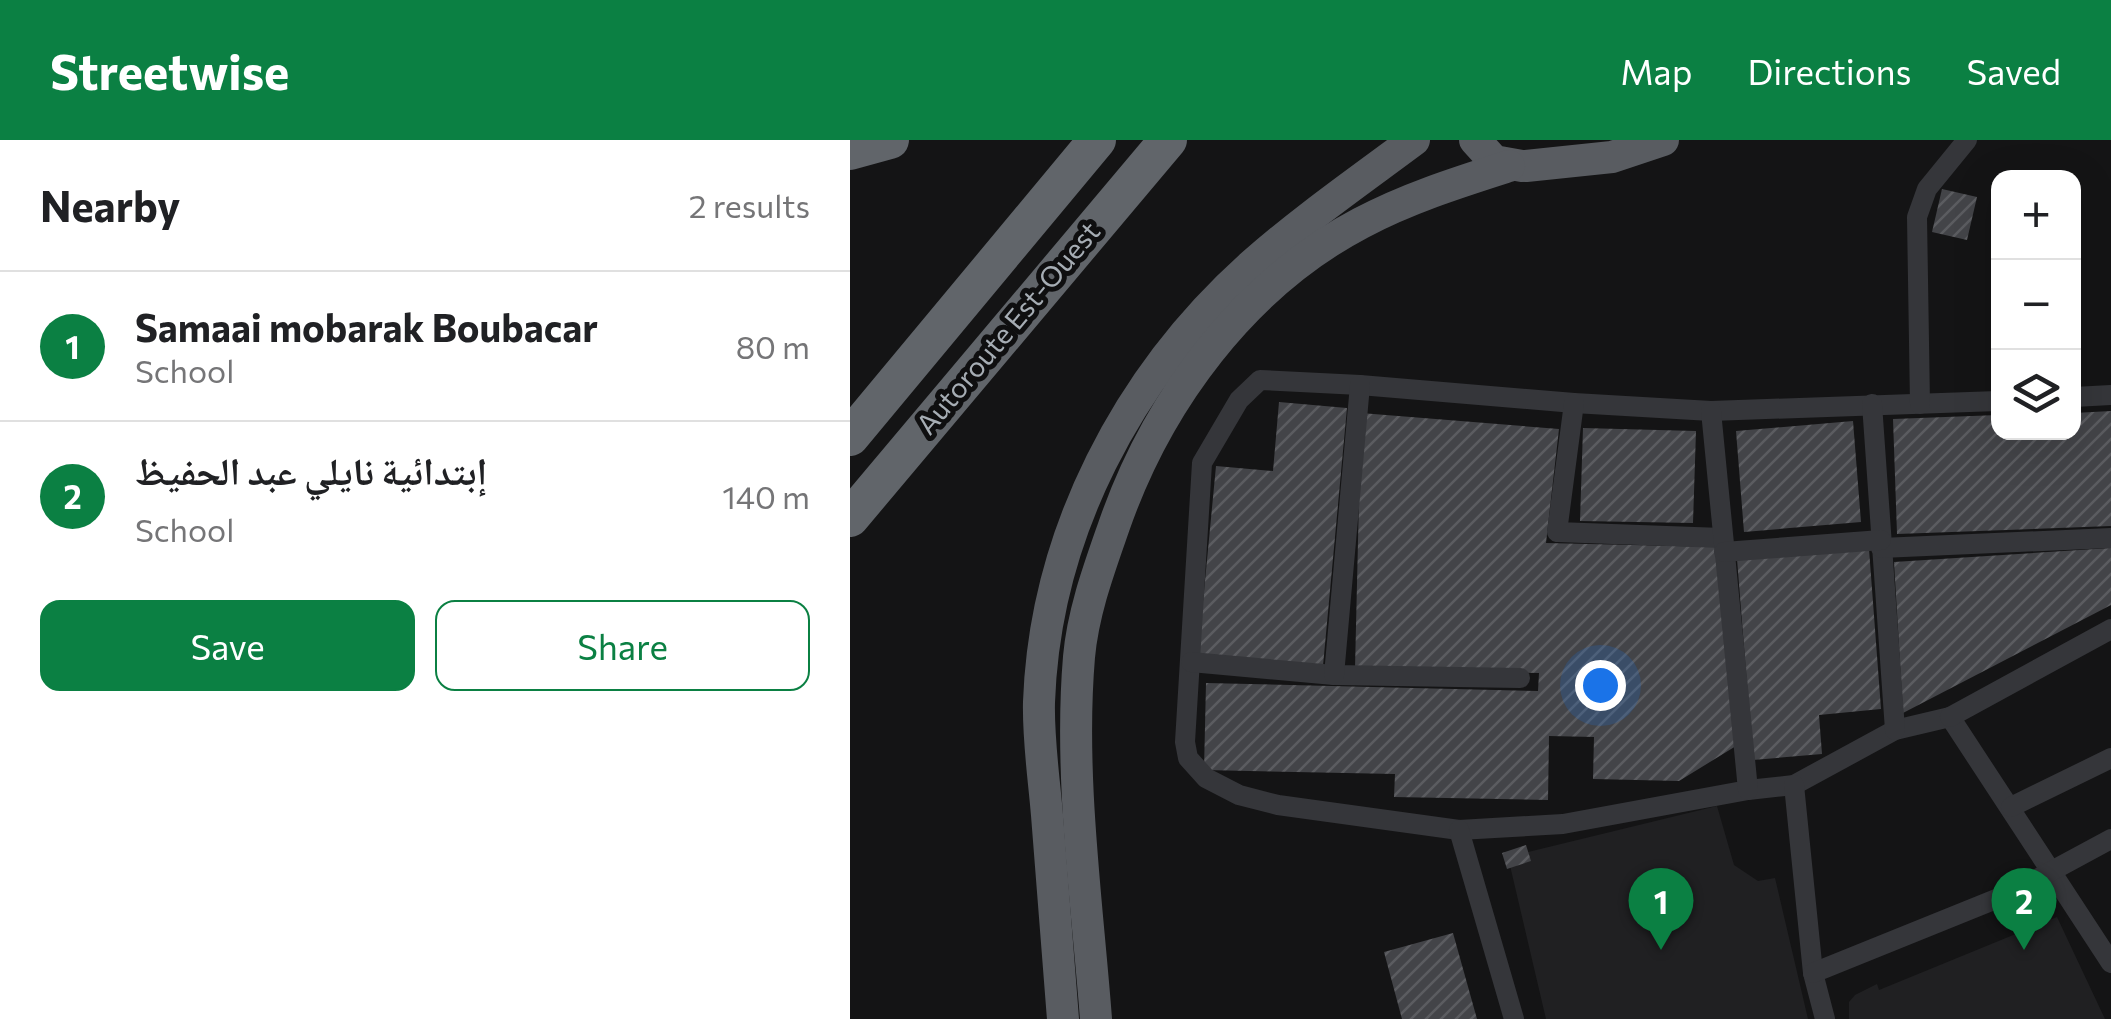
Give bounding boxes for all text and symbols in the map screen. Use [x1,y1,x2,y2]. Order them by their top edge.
text: Streetwise [50,41,289,100]
text: Map [1620,49,1692,92]
text: Directions [1747,49,1912,92]
text: Saved [1967,49,2061,92]
map controls [1991,170,2081,440]
button: + [1991,170,2081,260]
text: Nearby [40,179,180,231]
text: 2 results [689,185,810,225]
street label: Autoroute Est-Ouest [908,214,1106,441]
button: − [1991,260,2081,350]
text: Samaai mobarak Boubacar [135,303,598,350]
text: 1 [65,326,80,366]
text: 80 m [736,326,810,366]
text: School [135,350,234,390]
button: layers [1991,350,2081,440]
text: إبتدائية نايلي عبد الحفيظ [135,446,487,493]
text: 2 [63,476,82,516]
text: 140 m [722,476,810,516]
text: School [135,509,234,549]
button: Save [40,600,415,691]
button: Share [435,600,810,691]
your location [1575,660,1626,711]
pin: 1 [1628,868,1694,950]
pin: 2 [1992,868,2056,950]

